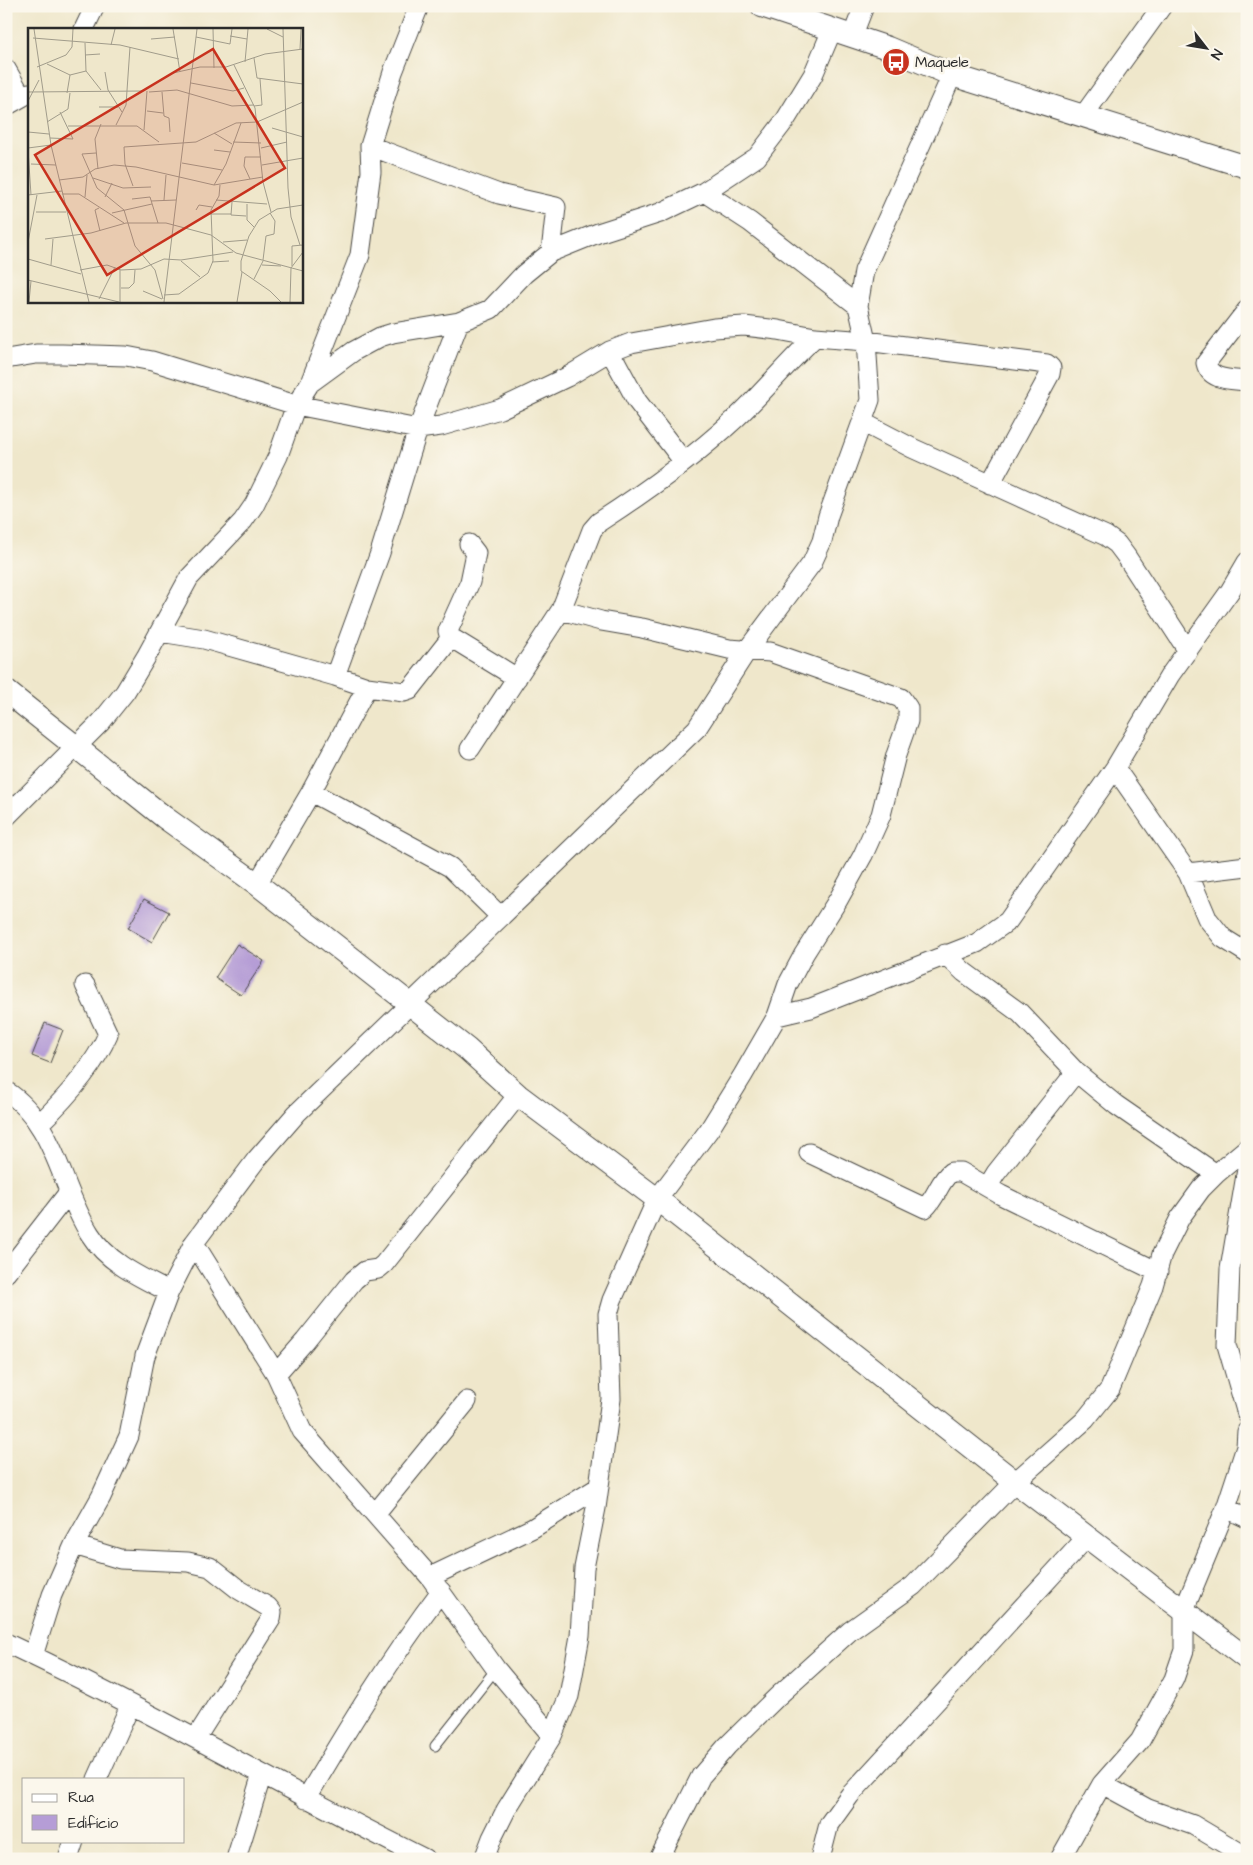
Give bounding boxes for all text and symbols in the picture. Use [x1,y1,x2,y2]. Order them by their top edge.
north arrow [1180,22,1230,72]
inset map [28,28,302,302]
text: N [1205,45,1227,63]
bus stop icon: Maquele [881,47,911,77]
place label: Maquele [915,52,969,73]
legend [22,1778,185,1842]
text: Rua [68,1787,94,1808]
text: Edifício [68,1813,119,1834]

